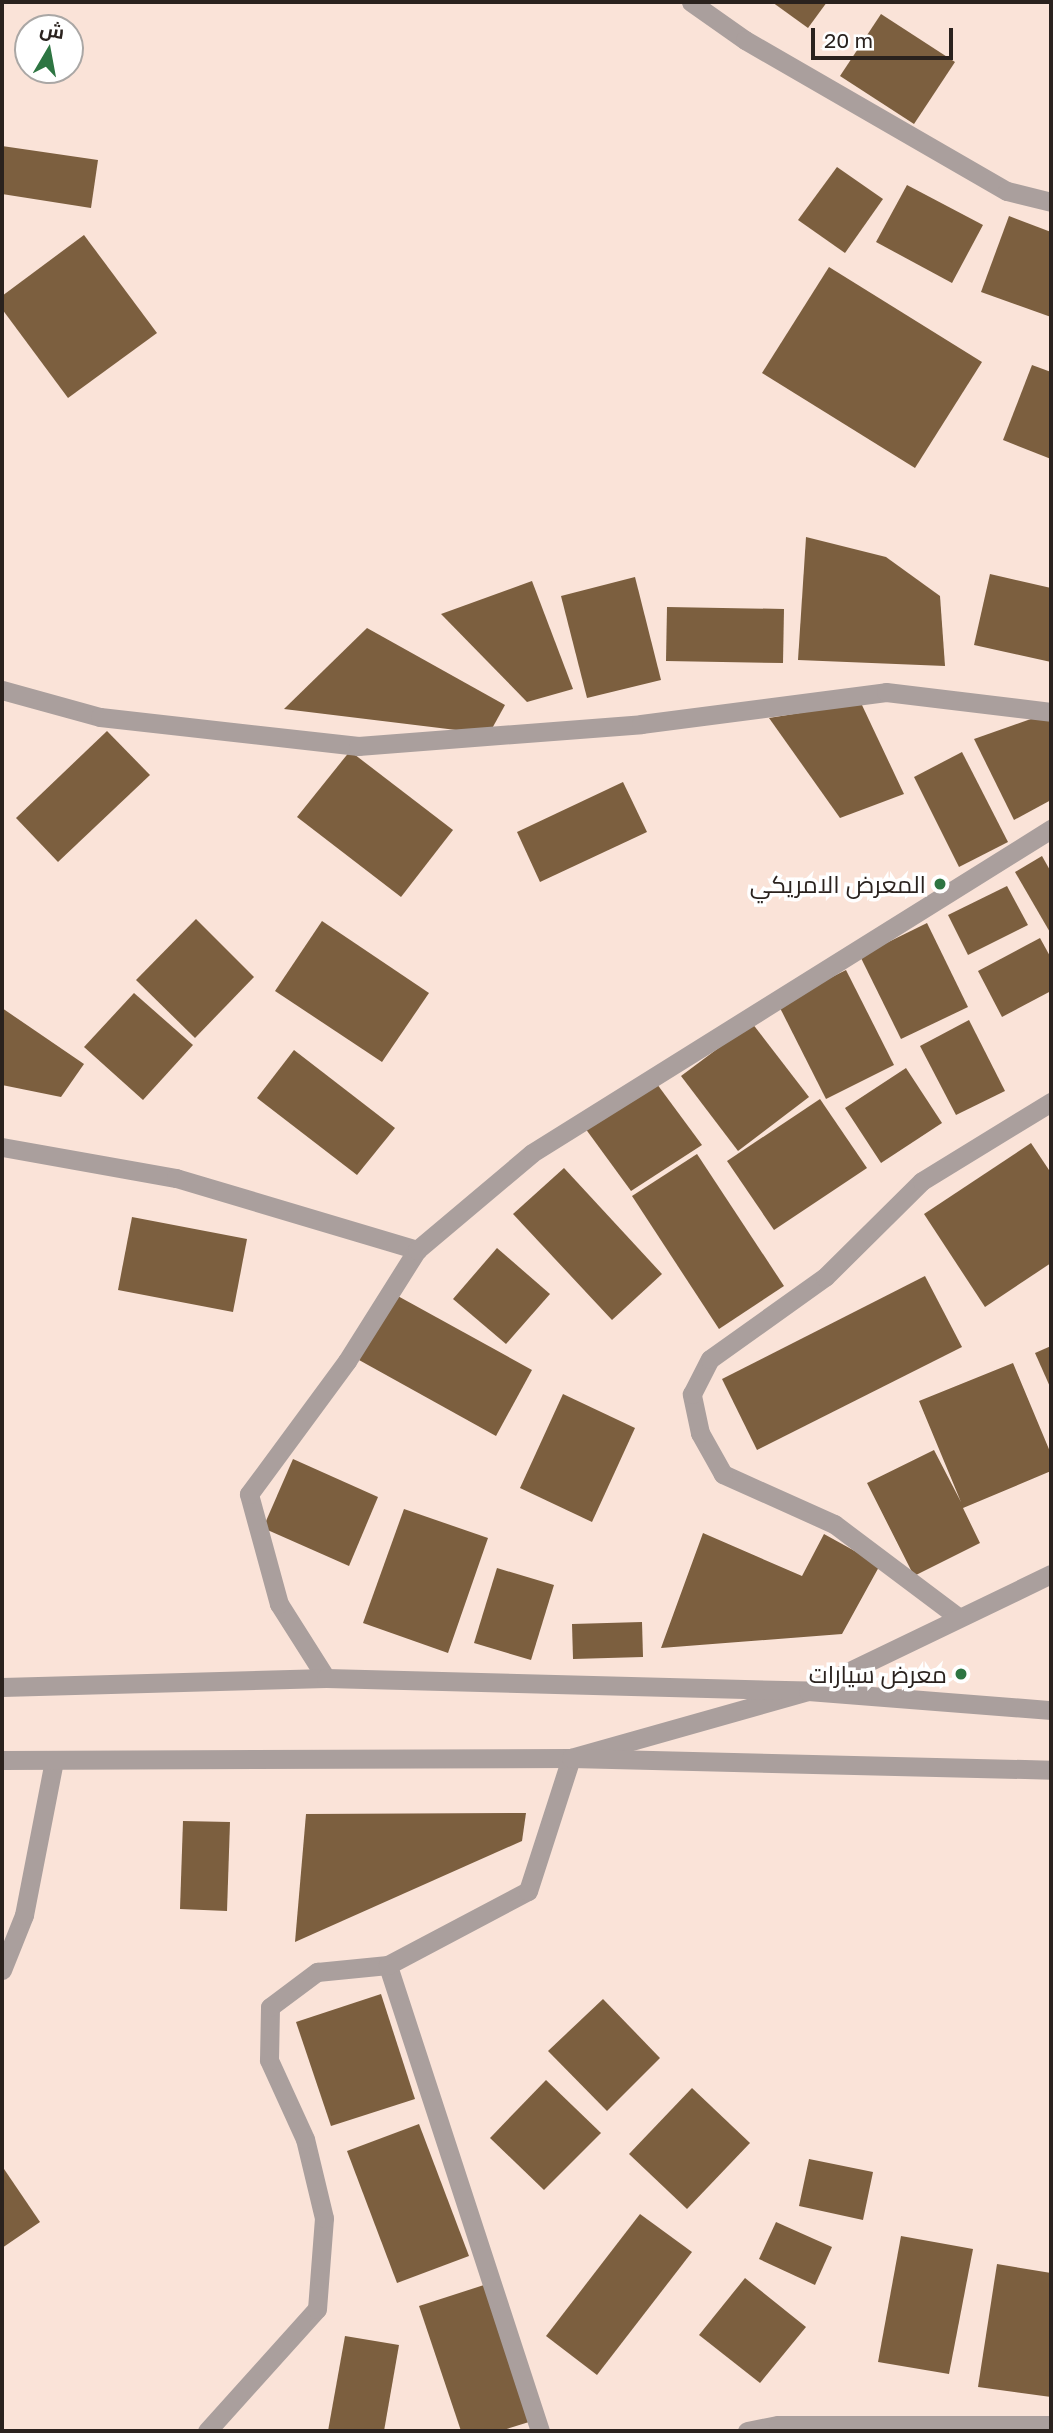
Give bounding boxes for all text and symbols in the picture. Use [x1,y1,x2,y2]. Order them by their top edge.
north arrow [14,14,84,84]
scale bar [815,14,957,58]
text: ش [38,16,66,43]
text: 20 m [824,27,873,53]
place label: المعرض الامريكي [750,870,926,898]
marker: المعرض الامريكي [932,876,948,892]
place label: معرض سيارات [809,1660,947,1688]
marker: معرض سيارات [953,1666,969,1682]

